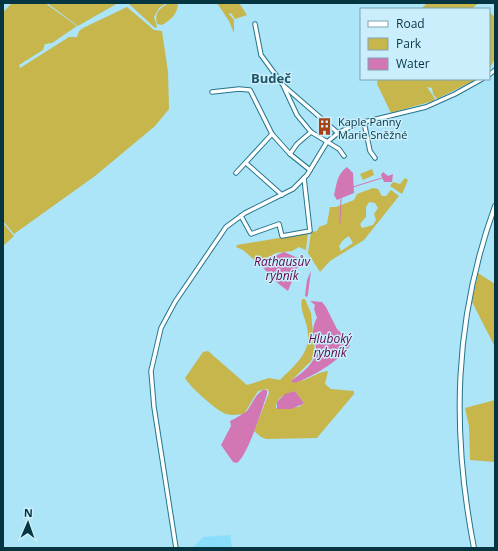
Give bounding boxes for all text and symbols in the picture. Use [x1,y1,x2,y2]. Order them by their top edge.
legend [360,8,490,80]
text: Road [396,15,425,32]
text: Park [396,35,422,52]
text: Water [396,55,430,72]
district label: Budeč [251,69,291,87]
place label: Kaple Panny Marie Sněžné [338,114,407,142]
building icon: Kaple Panny Marie Sněžné [315,117,335,137]
water label: Rathausův rybník [254,253,311,284]
water label: Hluboký rybník [308,330,353,361]
north arrow [8,503,48,543]
text: N [24,505,33,520]

